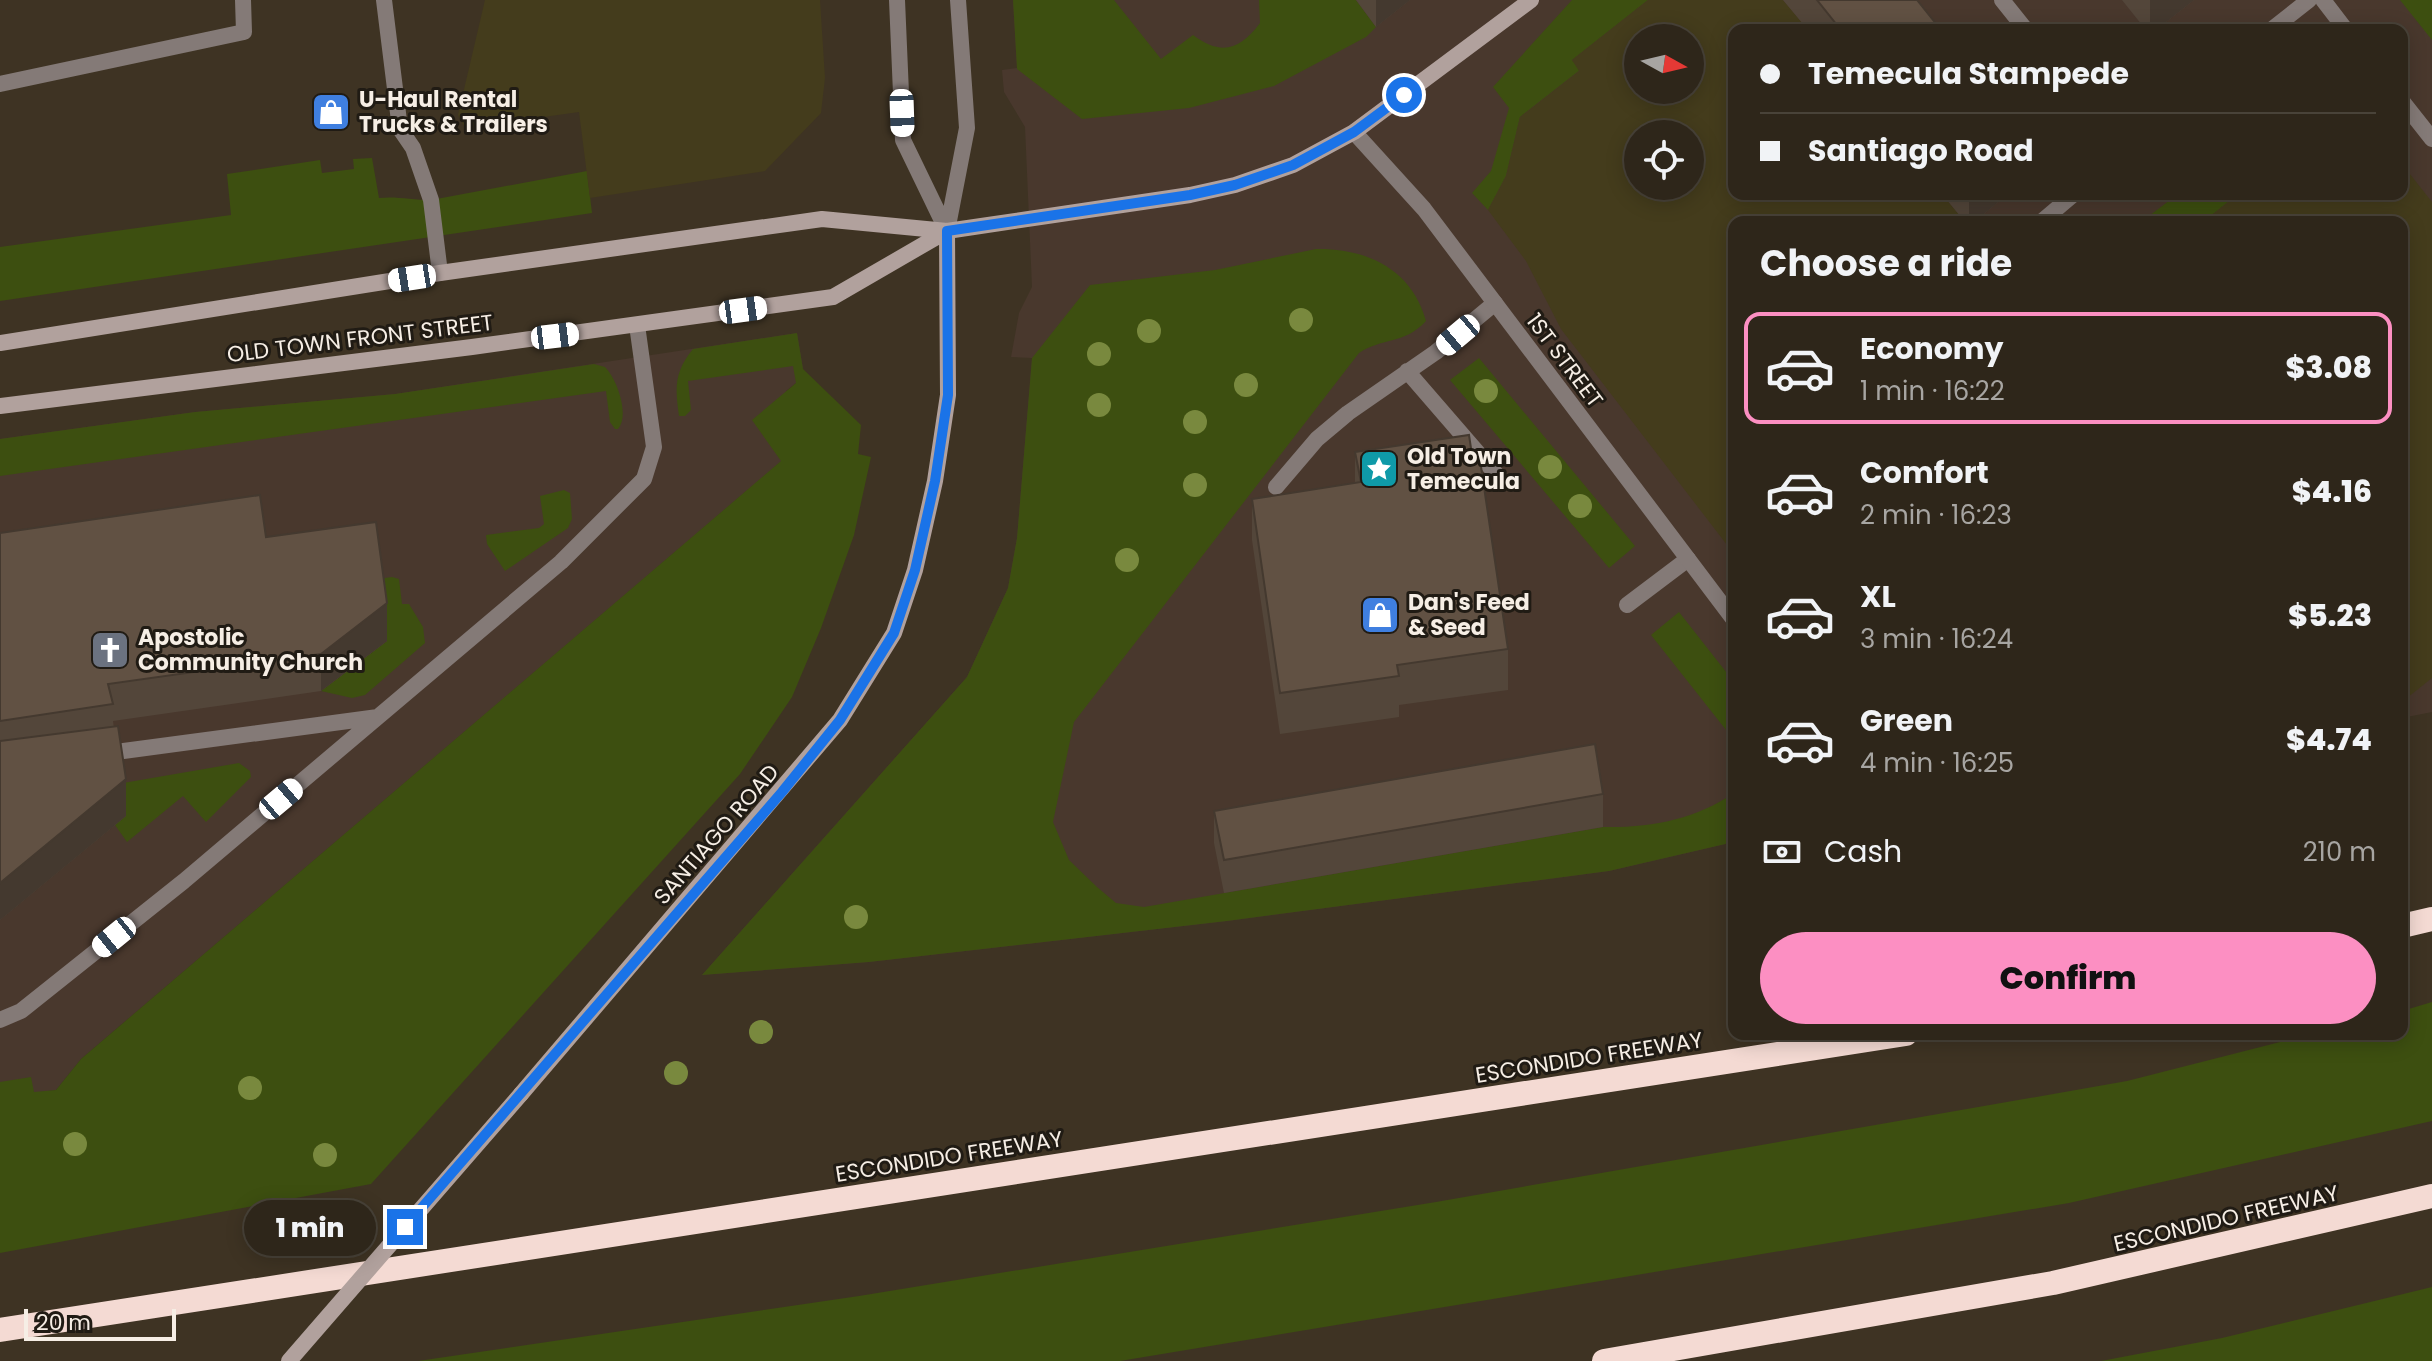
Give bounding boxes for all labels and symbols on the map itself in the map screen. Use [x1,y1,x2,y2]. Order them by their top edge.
north arrow [1624,24,1704,104]
route start [1386,77,1422,113]
place label: U-Haul Rental Trucks & Trailers [359,84,548,140]
car [889,89,915,137]
shop icon: U-Haul Rental Trucks & Trailers [310,91,352,133]
car [386,262,438,294]
car [718,295,768,325]
street label: OLD TOWN FRONT STREET [225,307,495,370]
street label: 1ST STREET [1519,307,1610,414]
car [1432,310,1484,360]
car [530,321,580,351]
place label: Old Town Temecula [1407,441,1520,497]
place icon: Old Town Temecula [1358,448,1400,490]
place label: Dan's Feed & Seed [1408,587,1530,643]
shop icon: Dan's Feed & Seed [1359,594,1401,636]
place label: Apostolic Community Church [138,622,363,678]
church icon: Apostolic Community Church [89,629,131,671]
street label: SANTIAGO ROAD [647,757,786,911]
car [255,774,307,824]
car [88,913,140,961]
street label: ESCONDIDO FREEWAY [1473,1024,1705,1091]
street label: ESCONDIDO FREEWAY [833,1123,1065,1190]
street label: ESCONDIDO FREEWAY [2111,1178,2342,1259]
callout: 1 min [245,1199,377,1255]
route end [387,1209,423,1245]
scale bar [24,1305,176,1341]

